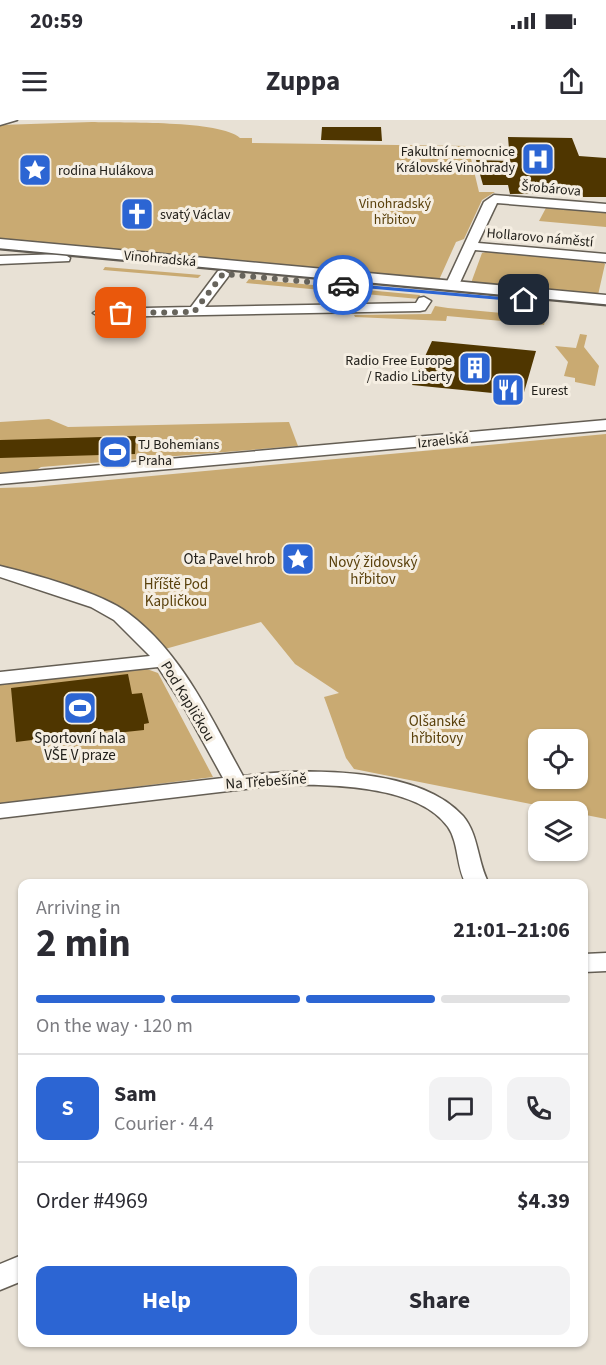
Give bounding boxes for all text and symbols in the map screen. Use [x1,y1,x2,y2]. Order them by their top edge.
text: 20:59 [30,5,83,37]
text: Zuppa [266,62,340,101]
icon: menu [18,65,51,98]
icon: share [555,65,588,98]
hospital icon: Fakultní nemocnice Královské Vinohrady [520,141,556,177]
place label: Fakultní nemocnice Královské Vinohrady [396,142,515,178]
place icon: rodina Hulákova [17,152,53,188]
place label: rodina Hulákova [58,161,154,181]
street label: Šrobárova [520,176,582,202]
park label: Vinohradský hřbitov [359,194,432,230]
church icon: svatý Václav [119,196,155,232]
place label: svatý Václav [160,205,231,225]
street label: Hollarovo náměstí [486,223,595,253]
street label: Vinohradská [123,246,197,272]
courier [313,255,373,315]
icon: car [327,269,360,302]
pin [498,274,549,325]
icon: home [507,283,540,316]
pin [95,287,146,338]
icon: bag [104,296,137,329]
building icon: Radio Free Europe / Radio Liberty [457,350,493,386]
place label: Radio Free Europe / Radio Liberty [345,351,452,387]
restaurant icon: Eurest [490,372,526,408]
place label: Eurest [531,381,568,401]
street label: Izraelská [416,428,470,454]
sports icon: TJ Bohemians Praha [97,434,133,470]
place label: TJ Bohemians Praha [138,435,219,471]
place icon: Ota Pavel hrob [280,541,316,577]
place label: Ota Pavel hrob [183,549,275,570]
park label: Nový židovský hřbitov [329,552,417,590]
park label: Hříště Pod Kapličkou [144,574,208,612]
street label: Pod Kapličkou [155,657,220,745]
sports icon: Sportovní hala VŠE V praze [62,690,98,726]
park label: Olšanské hřbitovy [409,711,465,749]
place label: Sportovní hala VŠE V praze [34,728,126,766]
map controls [528,729,588,861]
button: locate [528,729,588,789]
street label: Na Třebešíně [225,768,307,795]
button: layers [528,801,588,861]
text: Arriving in [36,894,121,922]
text: 21:01–21:06 [453,914,570,946]
text: 2 min [36,916,131,972]
text: On the way · 120 m [36,1012,193,1040]
button: chat [429,1077,492,1140]
button: phone [507,1077,570,1140]
text: Sam [114,1078,157,1110]
text: S [61,1092,74,1124]
text: Courier · 4.4 [114,1110,214,1138]
text: Order #4969 [36,1185,148,1217]
text: $4.39 [517,1185,570,1217]
button: Help [36,1266,297,1335]
button: Share [309,1266,570,1335]

